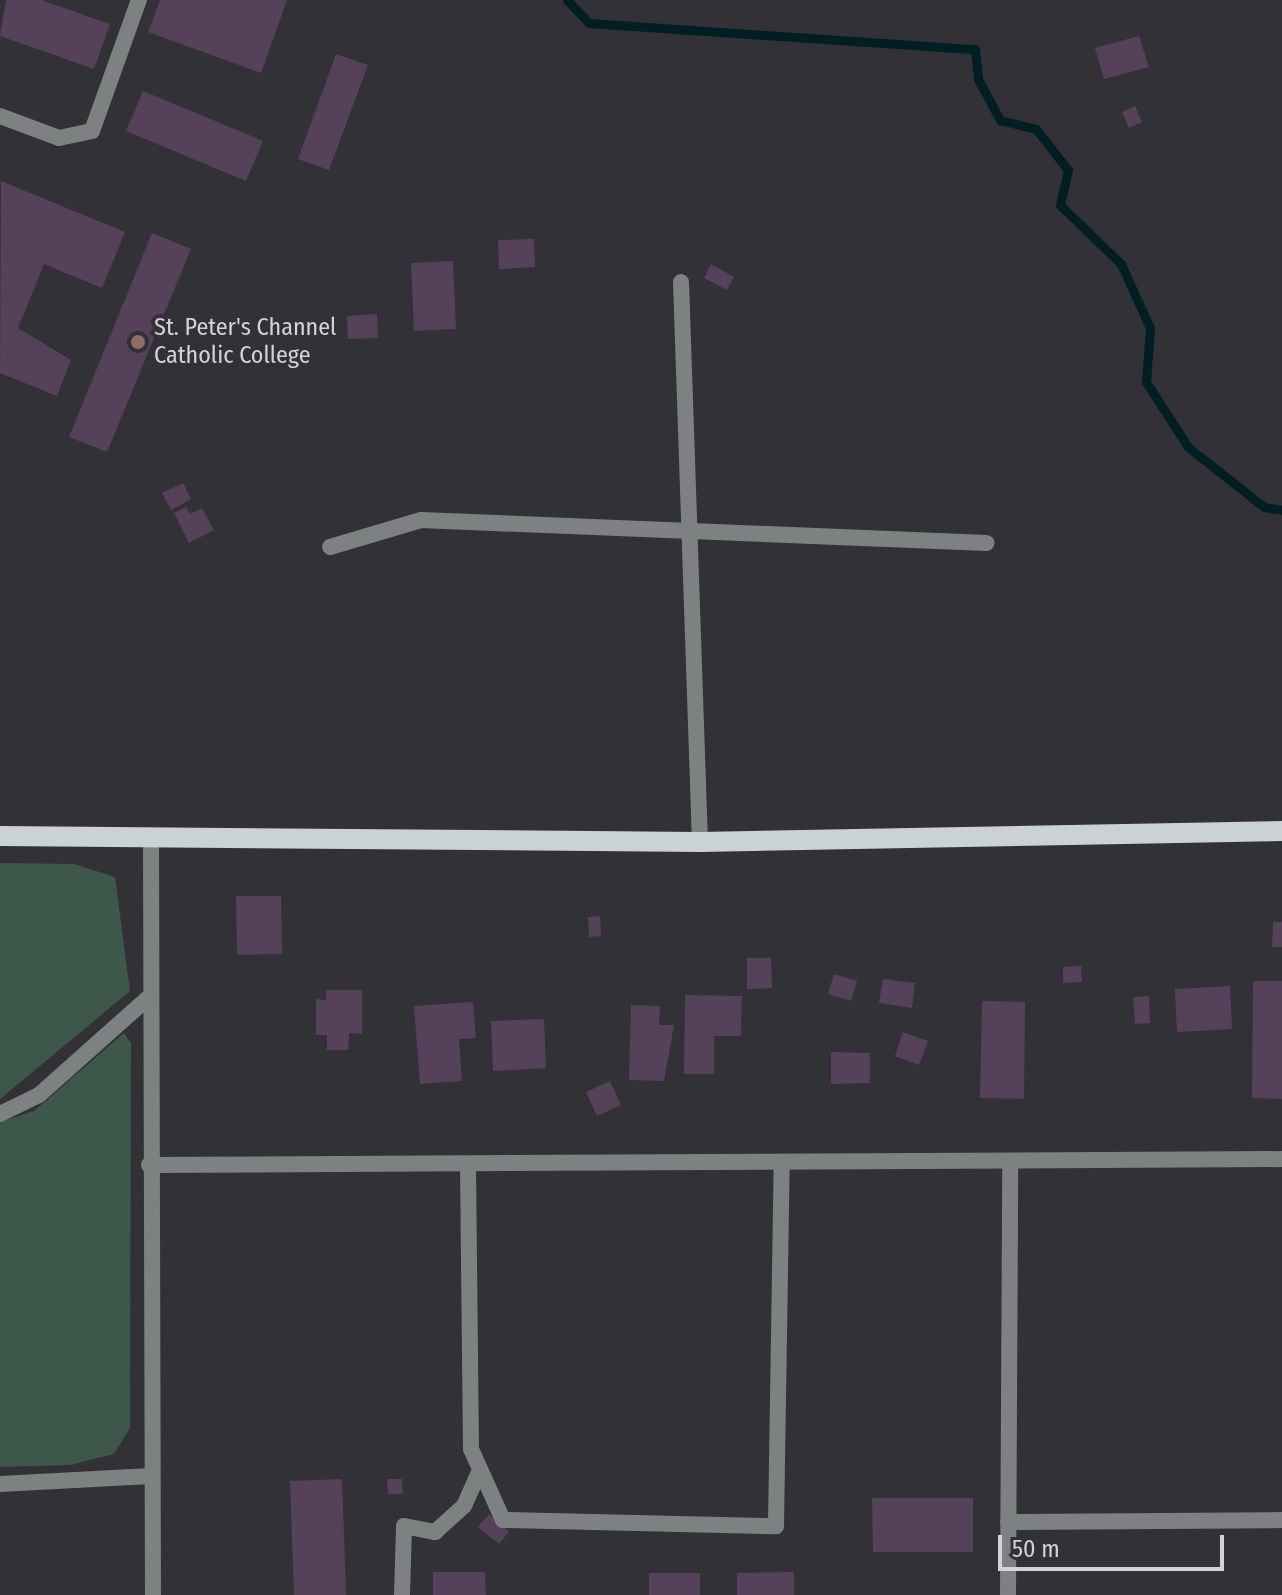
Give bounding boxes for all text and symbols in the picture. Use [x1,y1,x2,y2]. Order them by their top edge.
place label: St. Peter's Channel Catholic College [154,314,336,370]
marker: St. Peter's Channel Catholic College [129,333,147,351]
scale bar [1002,1519,1228,1569]
text: 50 m [1012,1535,1060,1563]

